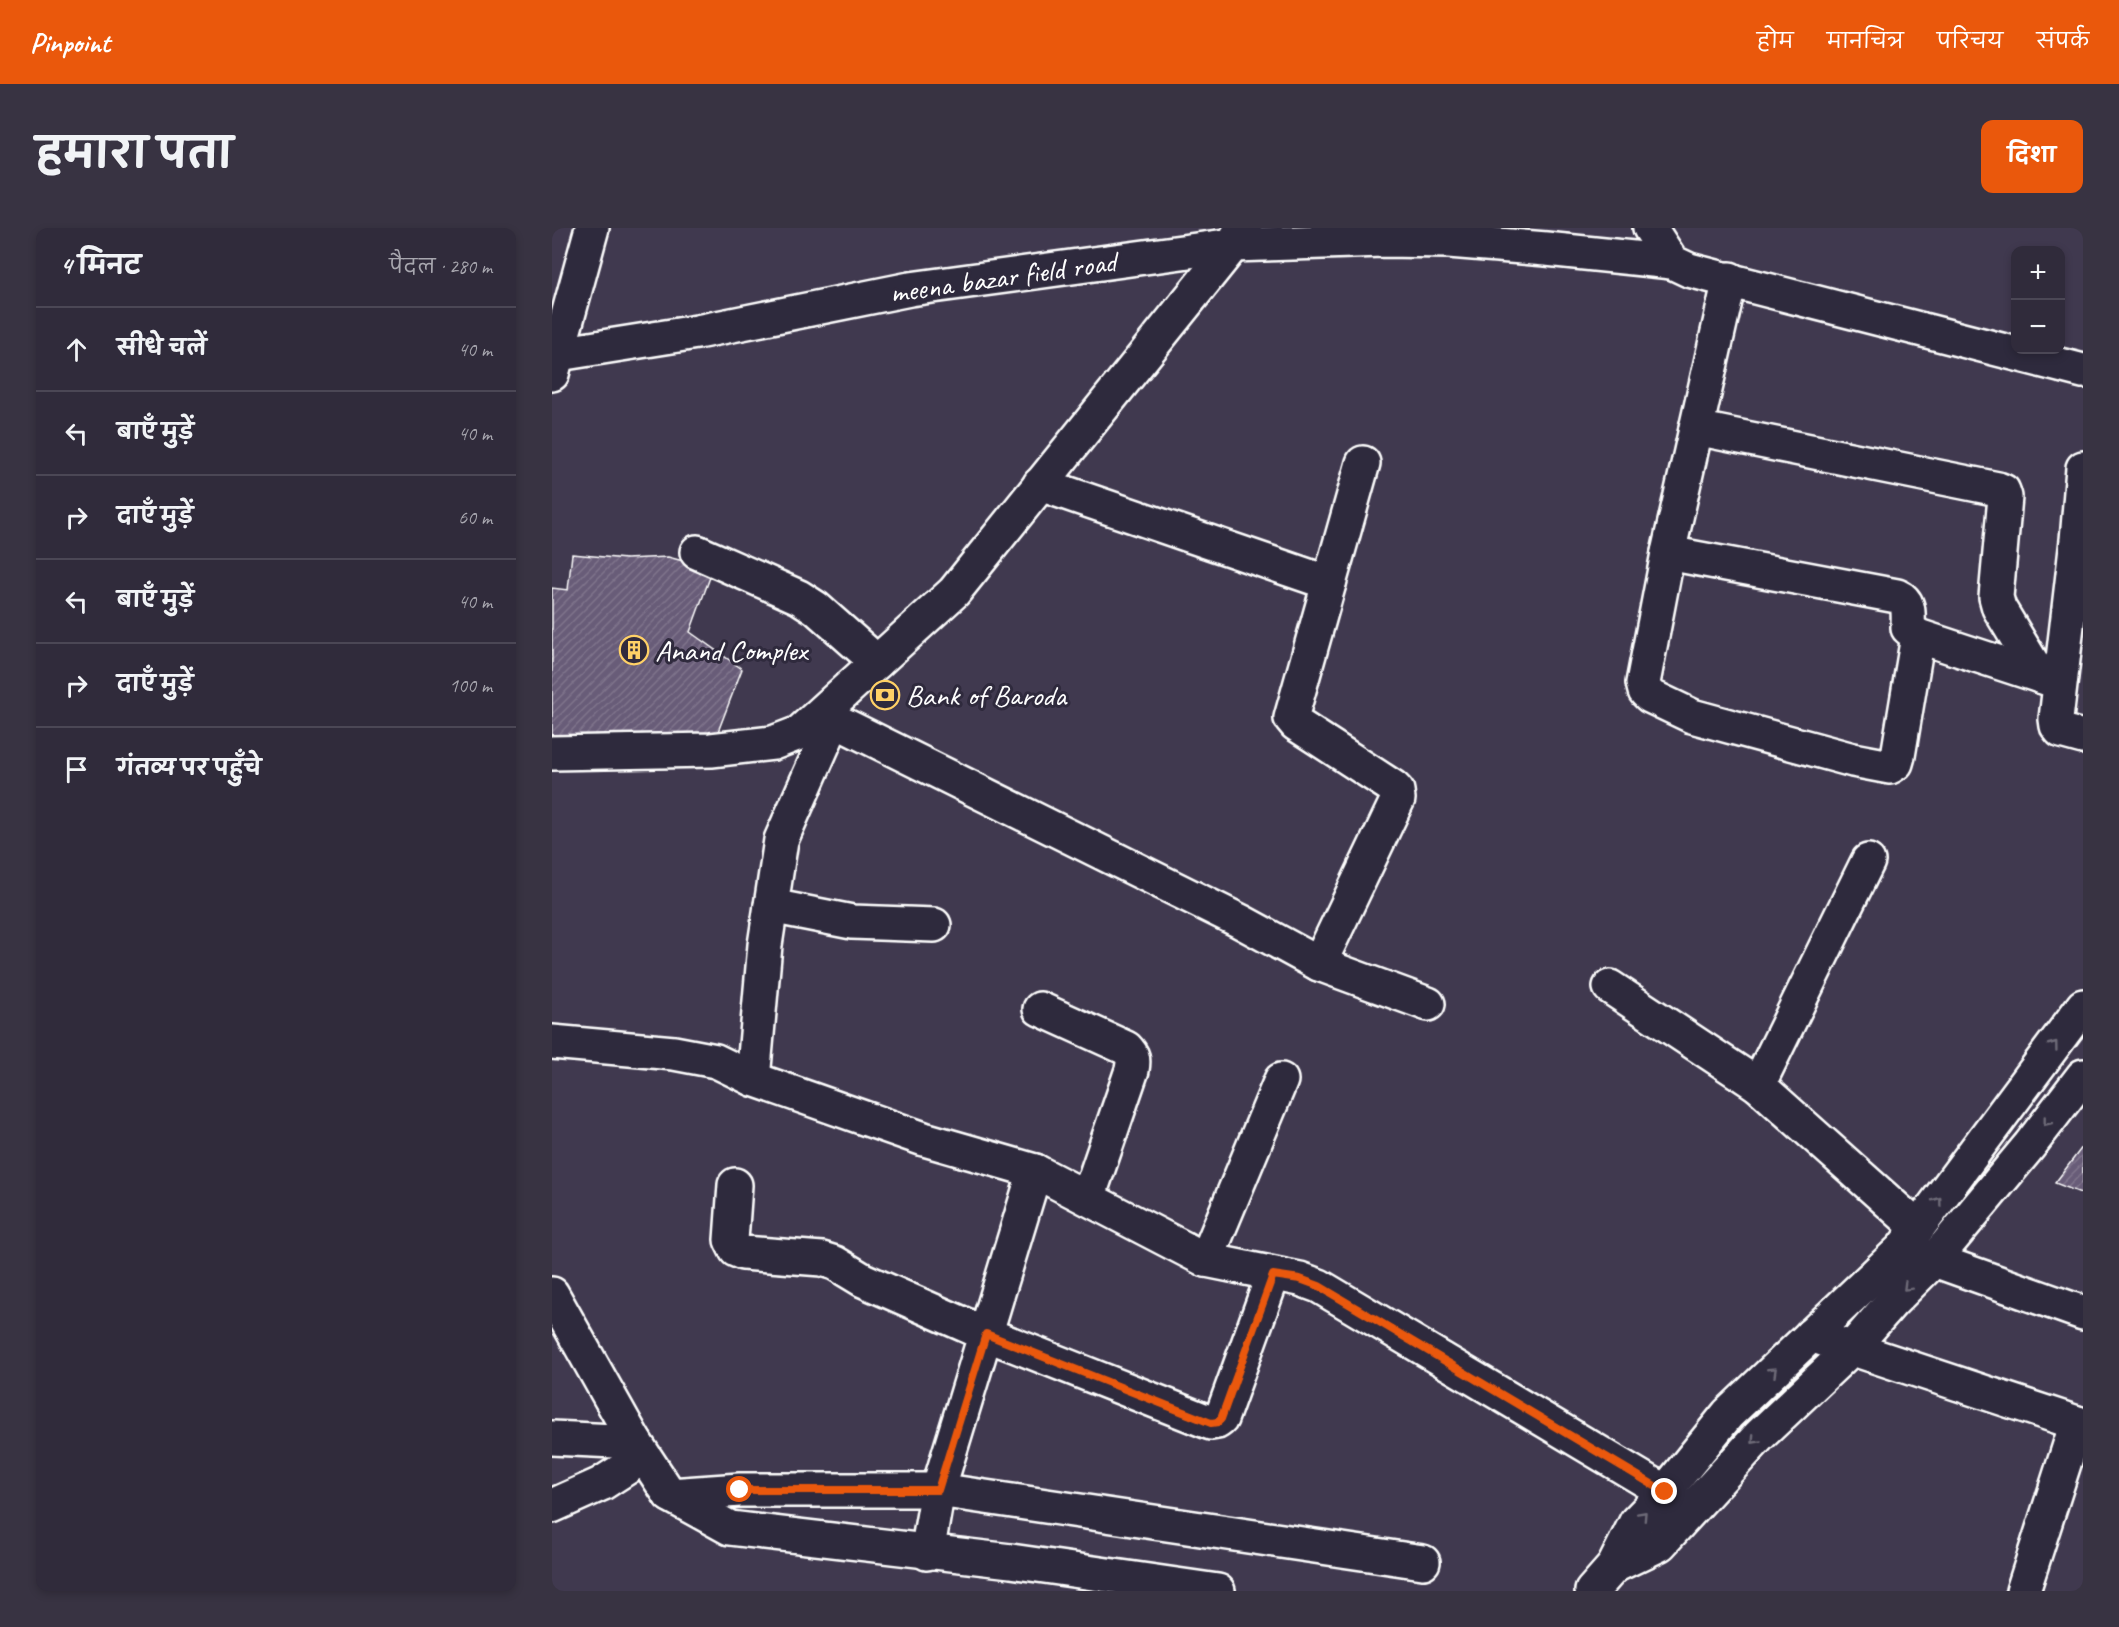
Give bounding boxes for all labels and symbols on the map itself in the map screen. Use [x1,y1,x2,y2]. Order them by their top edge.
street label: meena bazar field road [888,242,1123,312]
place label: Anand Complex [655,631,810,669]
building icon: Anand Complex [618,634,650,666]
place label: Bank of Baroda [906,676,1068,714]
bank icon: Bank of Baroda [869,679,901,711]
one-way arrow [2047,1040,2058,1051]
one-way arrow [2044,1116,2055,1127]
one-way arrow [1930,1197,1941,1208]
one-way arrow [1904,1279,1915,1290]
one-way arrow [1766,1367,1777,1378]
one-way arrow [1751,1433,1762,1444]
route start [726,1476,752,1502]
route end [1651,1478,1677,1504]
one-way arrow [1636,1512,1647,1522]

